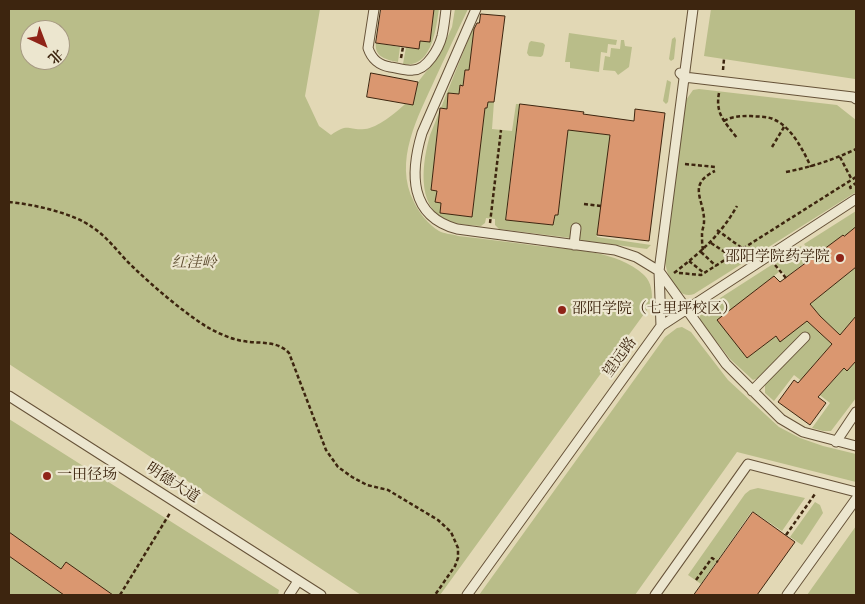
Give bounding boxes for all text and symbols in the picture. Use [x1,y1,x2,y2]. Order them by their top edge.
north arrow [20,20,70,70]
text: 北 [43,44,66,67]
place label: 邵阳学院药学院 [725,249,830,267]
marker: 邵阳学院药学院 [834,252,846,264]
park label: 红洼岭 [172,255,216,273]
place label: 邵阳学院（七里坪校区） [572,301,737,319]
marker: 邵阳学院（七里坪校区） [556,304,568,316]
street label: 望远路 [600,335,642,381]
street label: 明德大道 [142,460,202,508]
place label: 一田径场 [57,467,117,485]
marker: 一田径场 [41,470,53,482]

